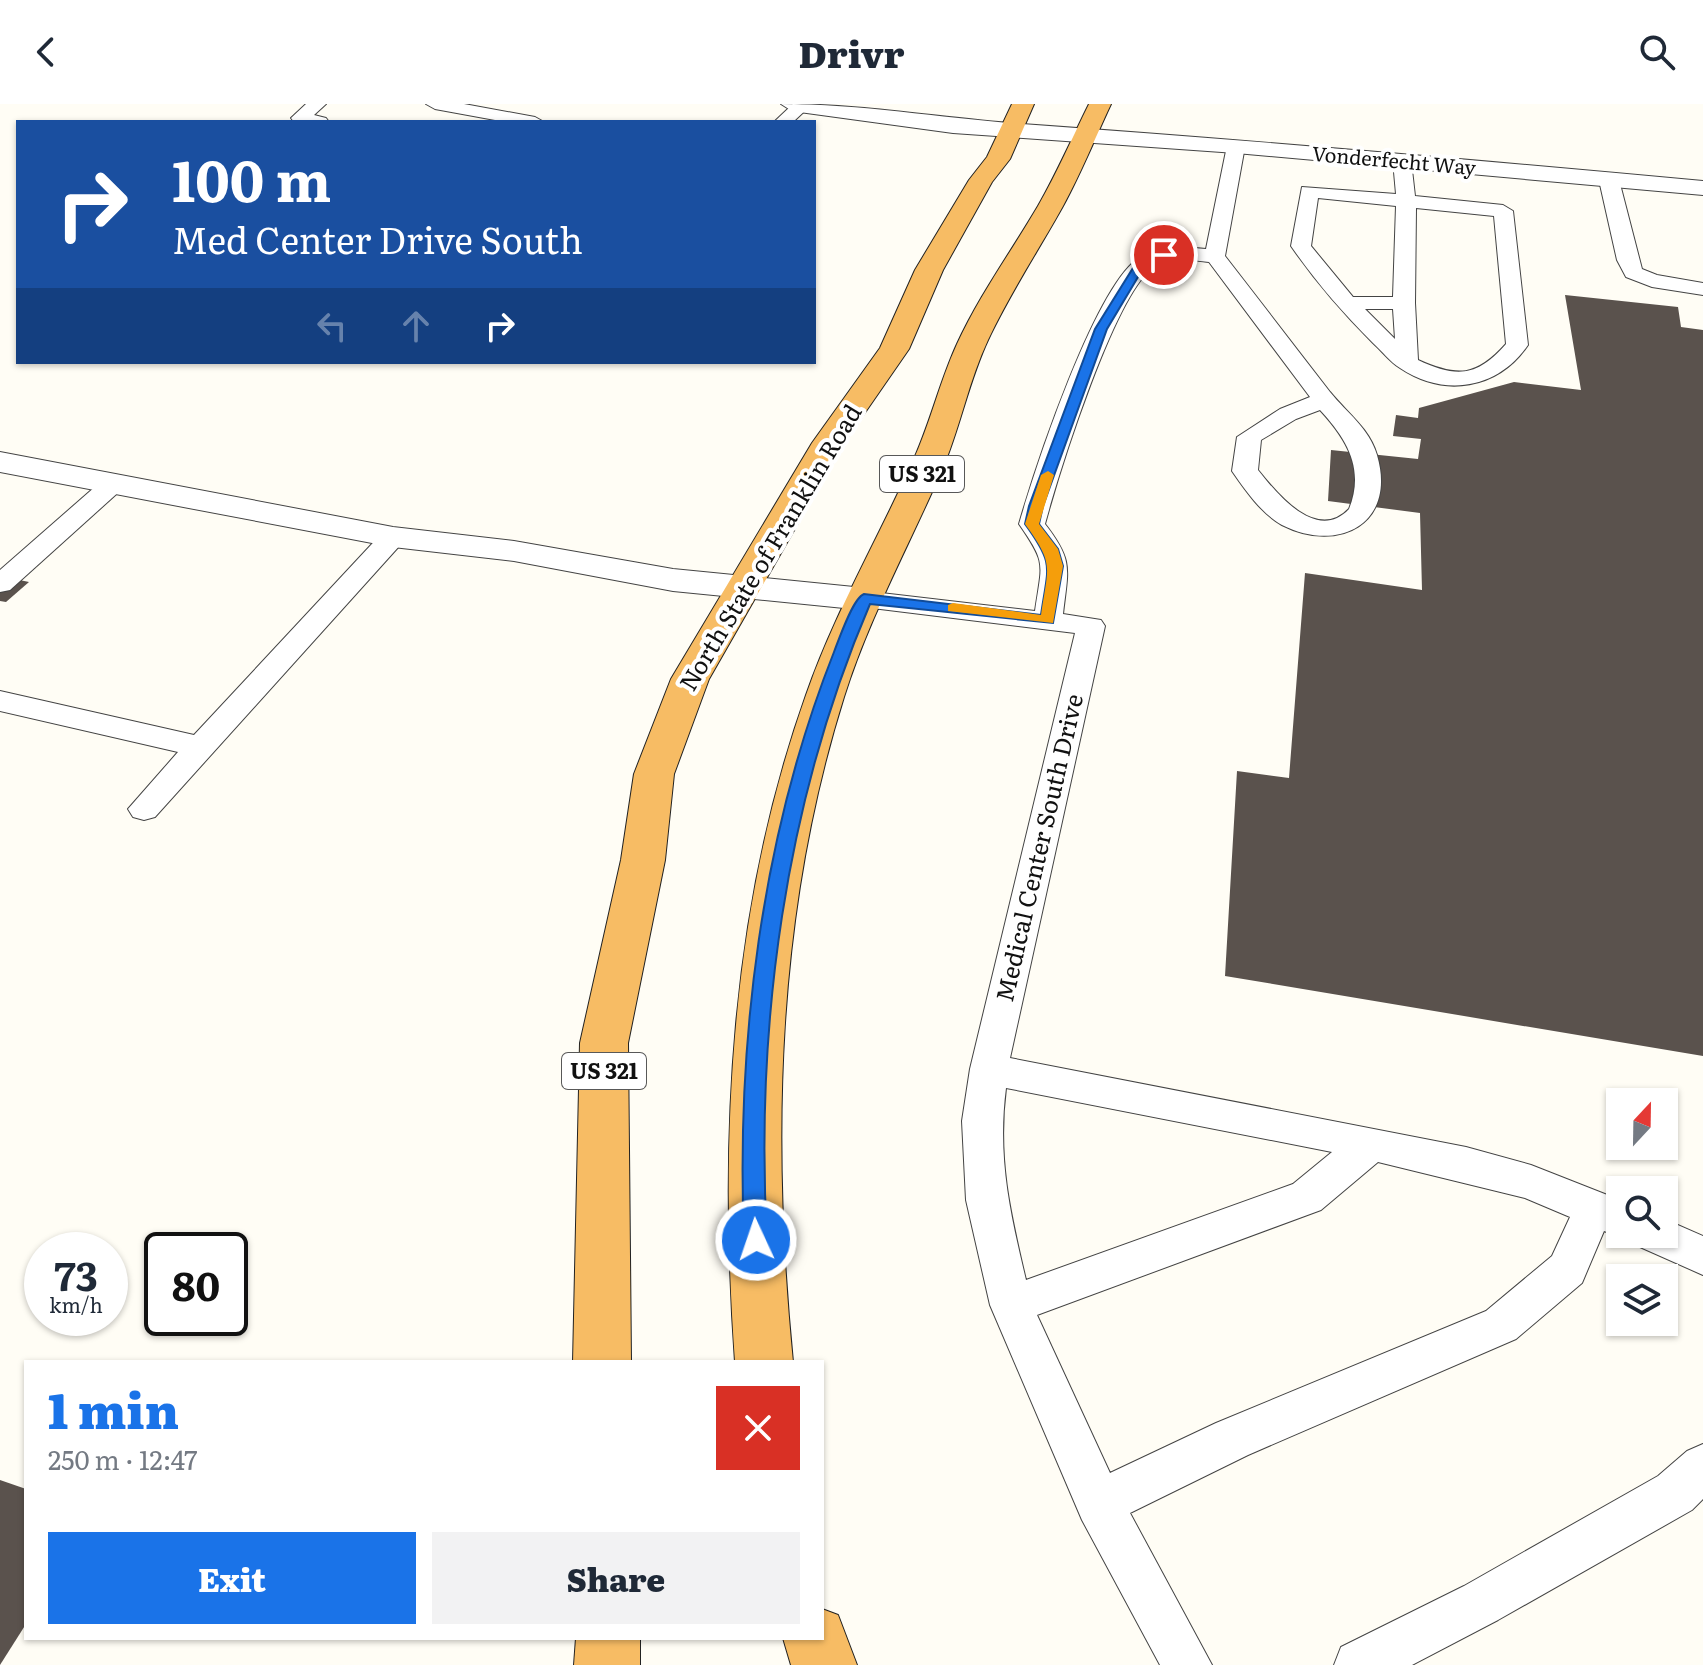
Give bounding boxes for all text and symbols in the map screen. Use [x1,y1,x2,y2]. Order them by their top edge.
text: Drivr [798,26,905,79]
icon: back [24,30,68,74]
icon: search [1635,30,1679,74]
text: 100 m [172,136,331,219]
street label: Vonderfecht Way [1311,137,1478,181]
icon: right [40,152,144,256]
text: Med Center Drive South [172,212,583,265]
pin [1130,221,1198,289]
icon: arrive [1142,233,1186,277]
icon: left [310,304,354,348]
icon: ahead [394,304,438,348]
icon: right [478,304,522,348]
street label: North State of Franklin Road [669,396,869,697]
road number: US 321 [880,456,964,492]
street label: Medical Center South Drive [985,690,1090,1005]
road number: US 321 [562,1053,646,1089]
north arrow [1606,1088,1678,1160]
map controls [1606,1088,1678,1336]
button: search [1606,1176,1678,1248]
position arrow [714,1198,798,1282]
speed limit sign: 80 [144,1232,248,1336]
text: 73 [54,1244,98,1303]
button: layers [1606,1264,1678,1336]
text: km/h [49,1289,103,1319]
text: 1 min [48,1373,179,1444]
button: close [716,1386,800,1470]
text: 250 m · 12:47 [48,1439,197,1478]
button: Exit [48,1532,416,1624]
button: Share [432,1532,800,1624]

